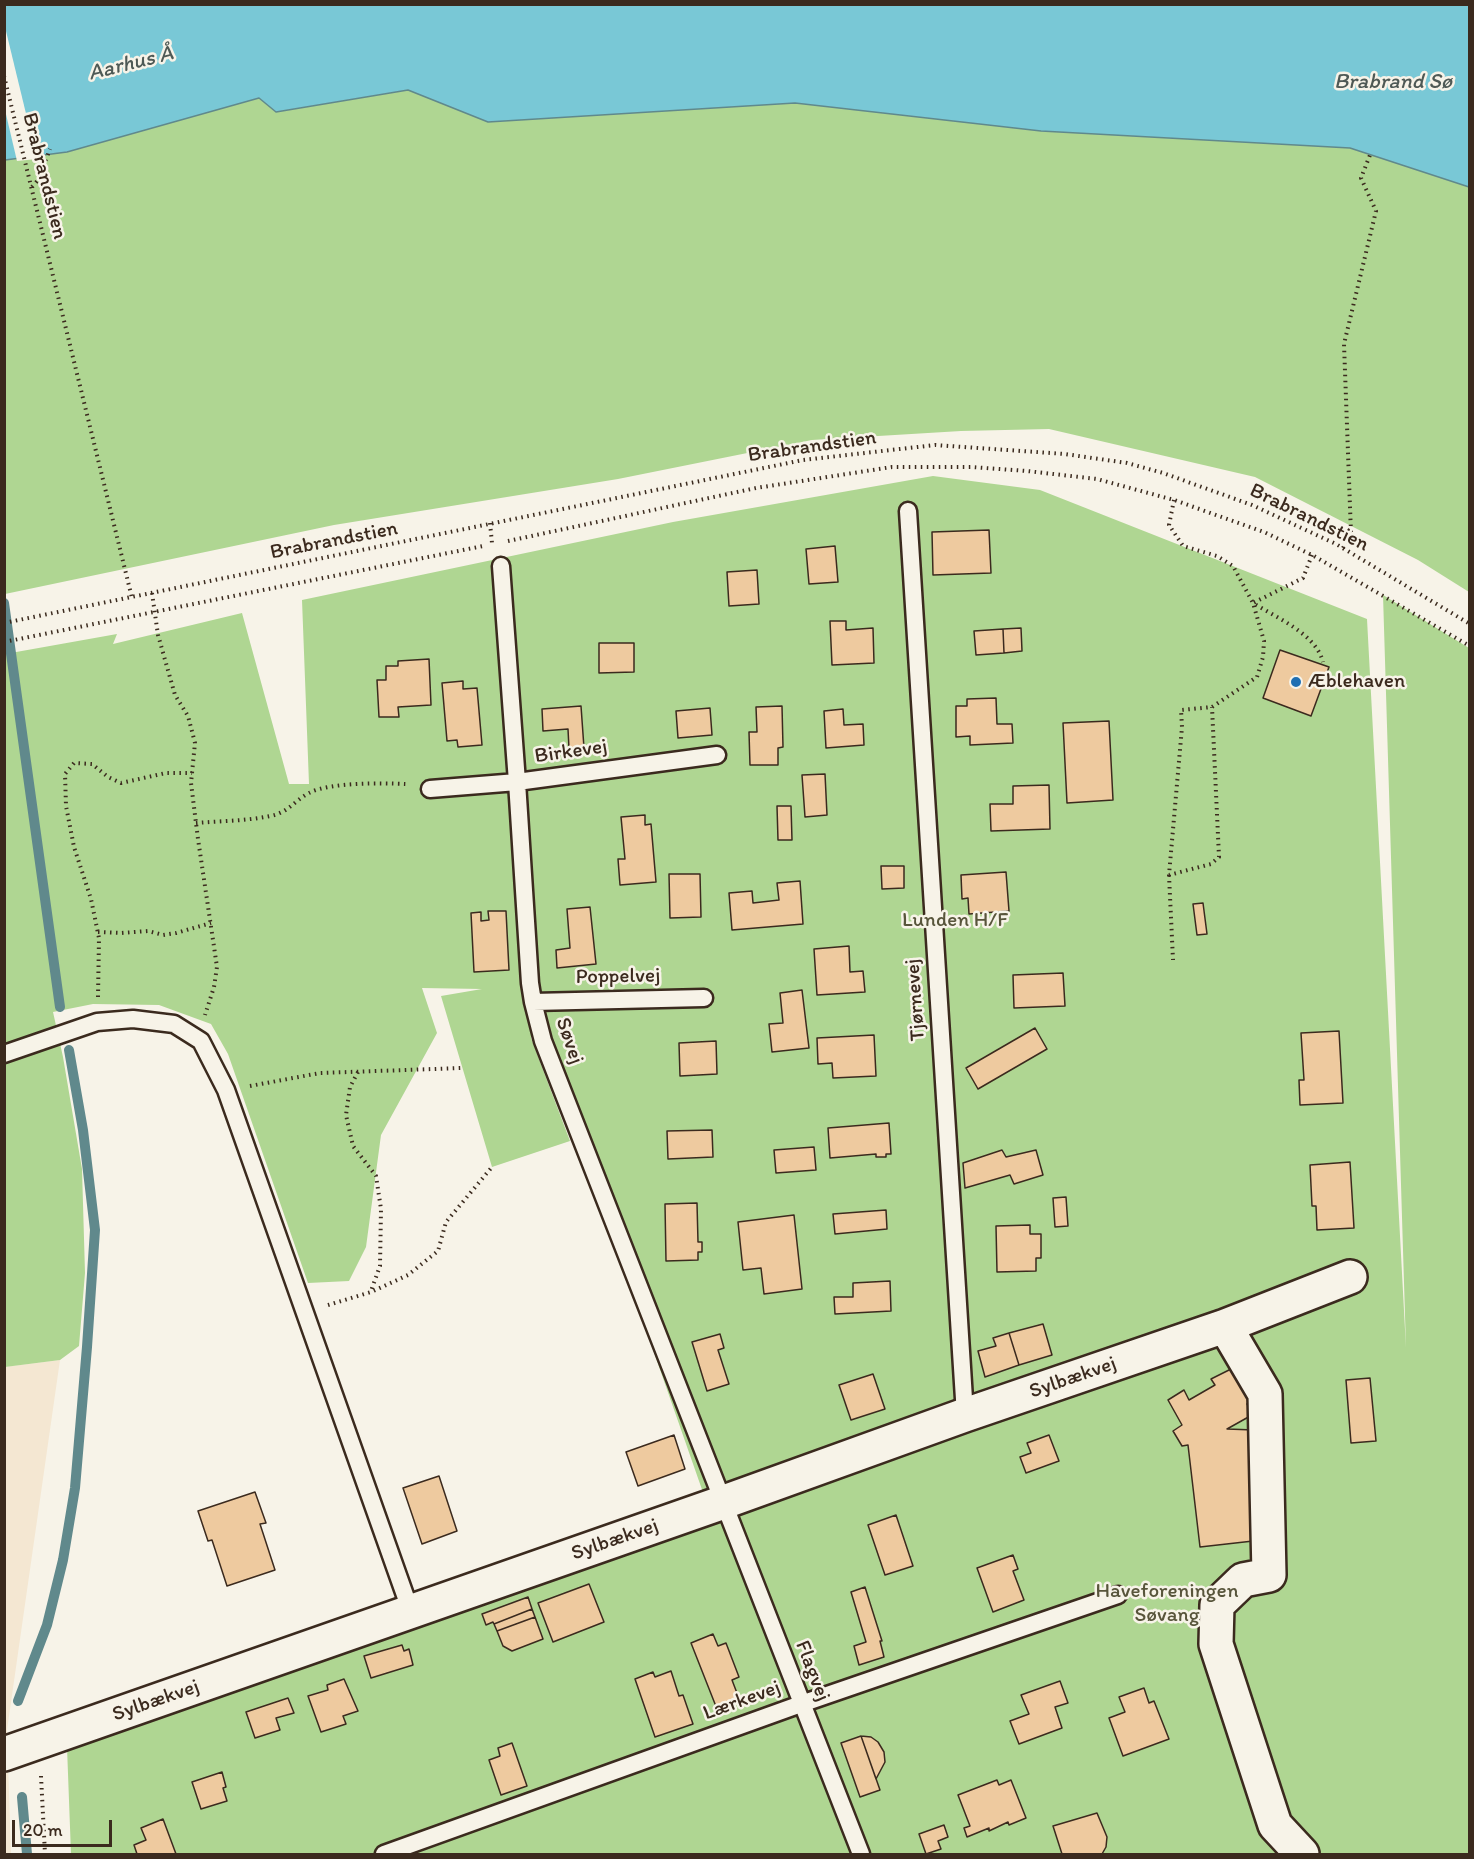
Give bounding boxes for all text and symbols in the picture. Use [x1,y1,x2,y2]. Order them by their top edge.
water label: Aarhus Å [86,41,176,87]
water label: Brabrand Sø [1334,69,1452,95]
street label: Brabrandstien [16,110,72,242]
street label: Brabrandstien [746,426,878,468]
street label: Brabrandstien [1245,478,1373,558]
street label: Brabrandstien [268,516,400,566]
place label: Æblehaven [1308,669,1405,695]
marker: Æblehaven [1289,675,1303,689]
street label: Birkevej [533,734,609,770]
park label: Lunden H/F [902,908,1008,934]
street label: Tjørnevej [901,958,931,1042]
street label: Poppelvej [576,964,660,990]
street label: Søvej [549,1014,589,1068]
street label: Sylbækvej [1026,1351,1120,1405]
street label: Sylbækvej [568,1513,662,1567]
park label: Haveforeningen Søvang [1095,1579,1239,1629]
street label: Flagvej [789,1637,835,1705]
street label: Sylbækvej [109,1674,203,1728]
street label: Lærkevej [700,1675,784,1727]
scale bar [15,1808,116,1846]
text: 20 m [23,1819,63,1841]

